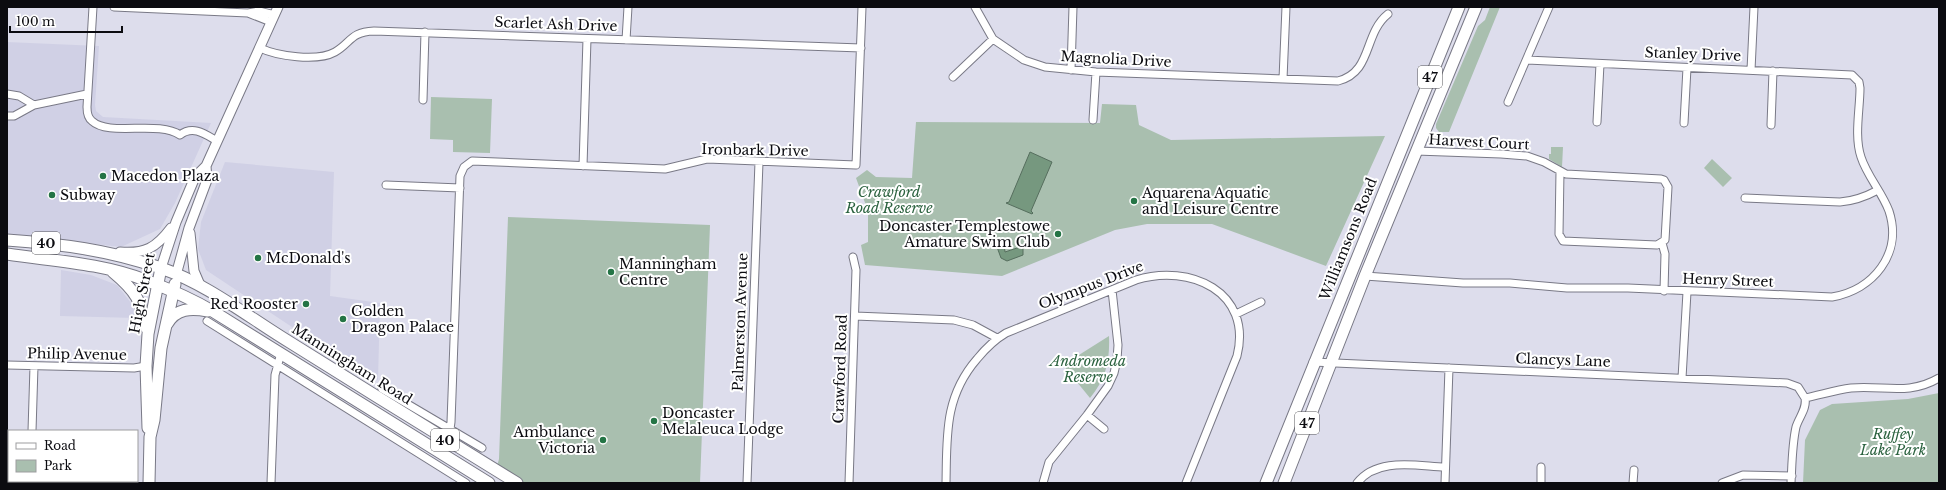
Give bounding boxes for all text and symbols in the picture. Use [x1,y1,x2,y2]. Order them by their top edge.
scale bar [10,8,122,34]
street label: Scarlet Ash Drive [494,13,618,35]
text: 100 m [16,14,55,29]
street label: Stanley Drive [1644,43,1742,65]
street label: Magnolia Drive [1060,47,1172,71]
road number: 47 [1418,66,1442,88]
street label: Harvest Court [1428,130,1531,154]
street label: Ironbark Drive [701,140,809,160]
place label: Macedon Plaza [111,167,220,185]
marker: Macedon Plaza [98,171,108,181]
street label: Williamsons Road [1315,175,1381,304]
park label: Crawford Road Reserve [844,183,933,217]
place label: Aquarena Aquatic and Leisure Centre [1141,184,1279,218]
place label: Subway [60,186,116,204]
marker: Subway [47,190,57,200]
marker: Aquarena Aquatic and Leisure Centre [1129,196,1139,206]
place label: Doncaster Templestowe Amature Swim Club [879,217,1050,251]
marker: Doncaster Templestowe Amature Swim Club [1053,229,1063,239]
road number: 40 [32,232,60,254]
place label: McDonald's [266,249,351,267]
street label: High Street [125,250,159,335]
street label: Palmerston Avenue [729,252,751,392]
marker: McDonald's [253,253,263,263]
place label: Manningham Centre [619,255,717,289]
street label: Olympus Drive [1036,257,1146,313]
marker: Manningham Centre [606,267,616,277]
street label: Henry Street [1682,269,1775,291]
place label: Red Rooster [210,295,298,313]
marker: Red Rooster [301,299,311,309]
place label: Golden Dragon Palace [351,302,454,336]
marker: Golden Dragon Palace [338,314,348,324]
street label: Crawford Road [829,314,851,424]
street label: Manningham Road [288,320,416,409]
street label: Philip Avenue [27,344,127,364]
street label: Clancys Lane [1515,349,1611,371]
park label: Andromeda Reserve [1048,352,1126,386]
place label: Doncaster Melaleuca Lodge [662,404,783,438]
road number: 47 [1295,412,1319,434]
marker: Doncaster Melaleuca Lodge [649,416,659,426]
place label: Ambulance Victoria [512,423,595,457]
park label: Ruffey Lake Park [1859,425,1926,459]
road number: 40 [431,429,459,451]
legend [8,430,138,482]
marker: Ambulance Victoria [598,435,608,445]
text: Road [44,438,76,453]
text: Park [44,458,72,473]

